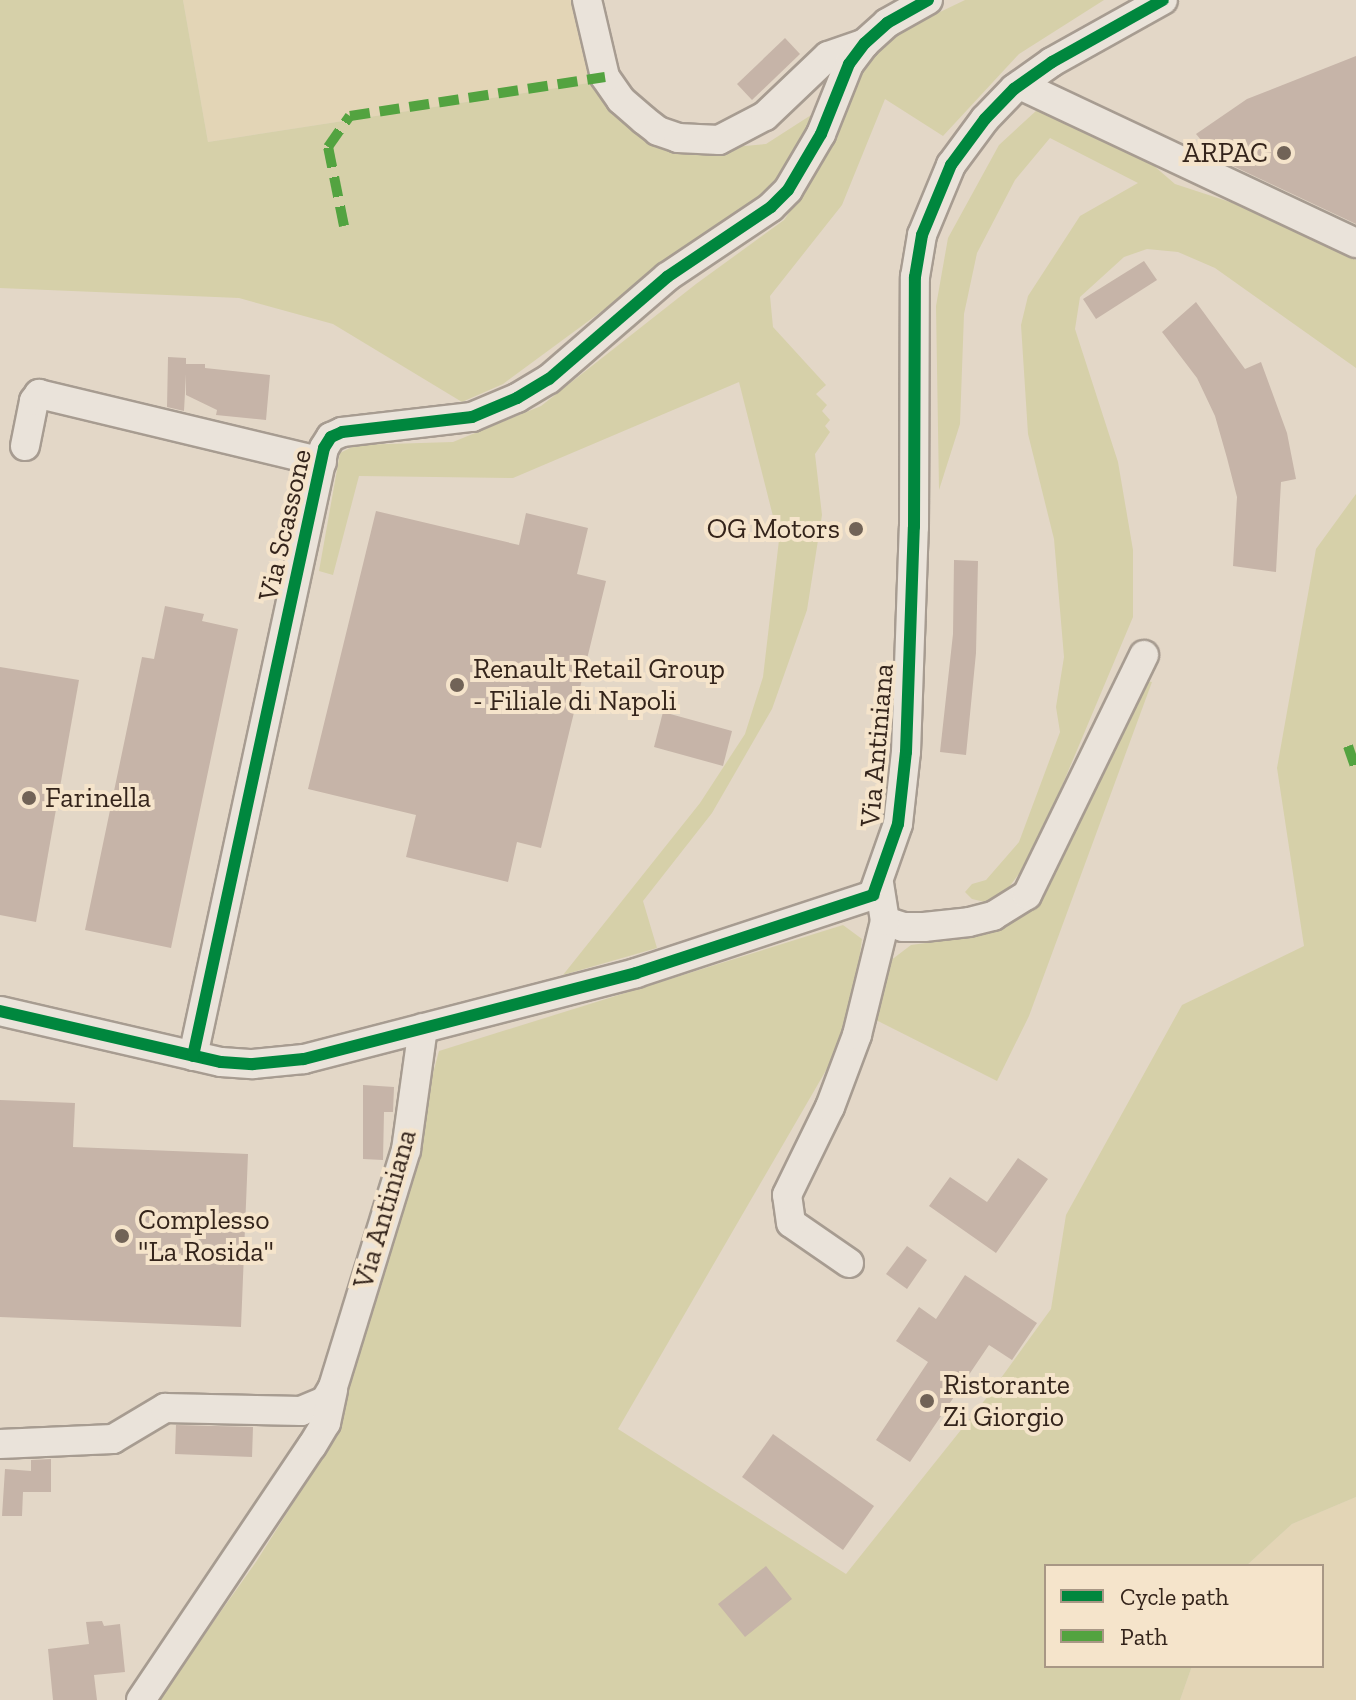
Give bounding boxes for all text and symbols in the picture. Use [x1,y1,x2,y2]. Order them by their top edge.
place label: ARPAC [1182,136,1268,170]
marker: ARPAC [1275,144,1293,162]
street label: Via Scassone [251,446,319,604]
place label: OG Motors [707,512,840,546]
marker: OG Motors [847,520,865,538]
place label: Renault Retail Group - Filiale di Napoli [473,652,725,718]
street label: Via Antiniana [853,662,901,828]
marker: Renault Retail Group - Filiale di Napoli [448,676,466,694]
place label: Farinella [45,781,151,815]
marker: Farinella [20,789,38,807]
street label: Via Antiniana [346,1125,424,1293]
place label: Complesso "La Rosida" [138,1203,274,1269]
marker: Complesso "La Rosida" [113,1227,131,1245]
place label: Ristorante Zi Giorgio [943,1368,1070,1434]
marker: Ristorante Zi Giorgio [918,1392,936,1410]
legend [1044,1564,1324,1668]
text: Cycle path [1120,1582,1229,1611]
text: Path [1120,1622,1168,1651]

